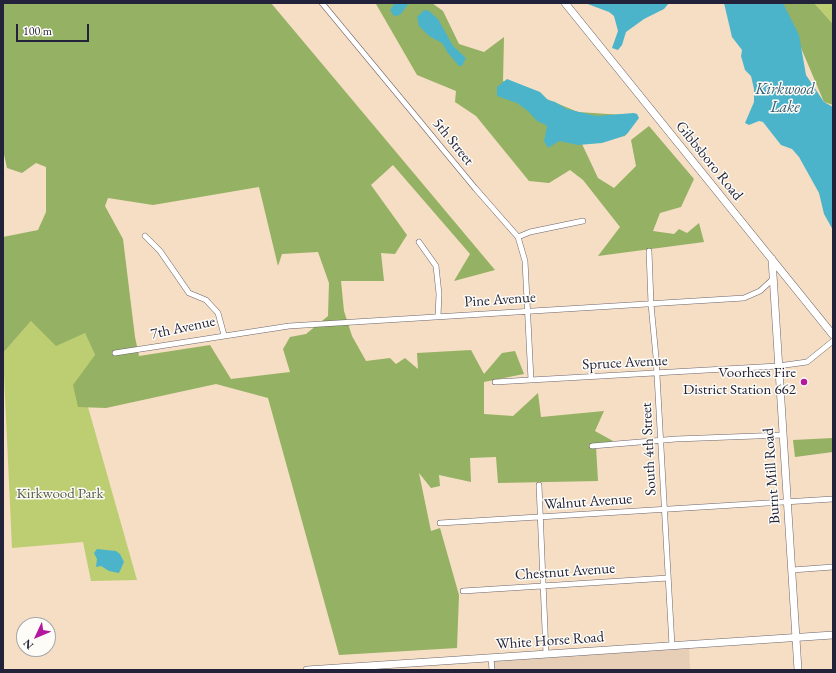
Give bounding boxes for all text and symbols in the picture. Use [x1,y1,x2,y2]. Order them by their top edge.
scale bar [18,16,91,42]
text: 100 m [23,23,52,39]
water label: Kirkwood Lake [755,80,815,118]
street label: 5th Street [429,115,477,169]
street label: Gibbsboro Road [672,118,746,204]
street label: Pine Avenue [464,289,536,311]
street label: 7th Avenue [149,312,217,344]
street label: Spruce Avenue [582,352,668,374]
place label: Voorhees Fire District Station 662 [683,364,796,399]
marker: Voorhees Fire District Station 662 [799,377,809,387]
street label: South 4th Street [638,402,660,496]
street label: Burnt Mill Road [760,427,784,525]
park label: Kirkwood Park [17,485,103,503]
street label: Walnut Avenue [543,490,633,514]
street label: Chestnut Avenue [514,560,616,584]
north arrow [16,617,56,657]
street label: White Horse Road [495,628,605,654]
text: N [20,637,36,653]

